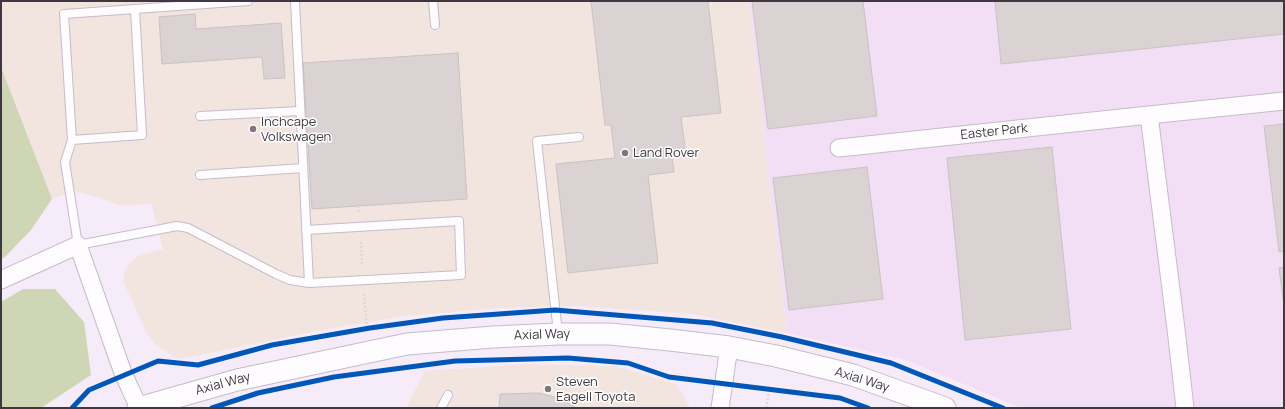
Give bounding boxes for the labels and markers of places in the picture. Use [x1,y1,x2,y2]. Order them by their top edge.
place label: Inchcape Volkswagen [261,114,331,145]
marker: Inchcape Volkswagen [248,124,258,134]
place label: Land Rover [633,145,699,161]
marker: Land Rover [620,148,630,158]
place label: Steven Eagell Toyota [556,374,635,405]
marker: Steven Eagell Toyota [543,384,553,394]

